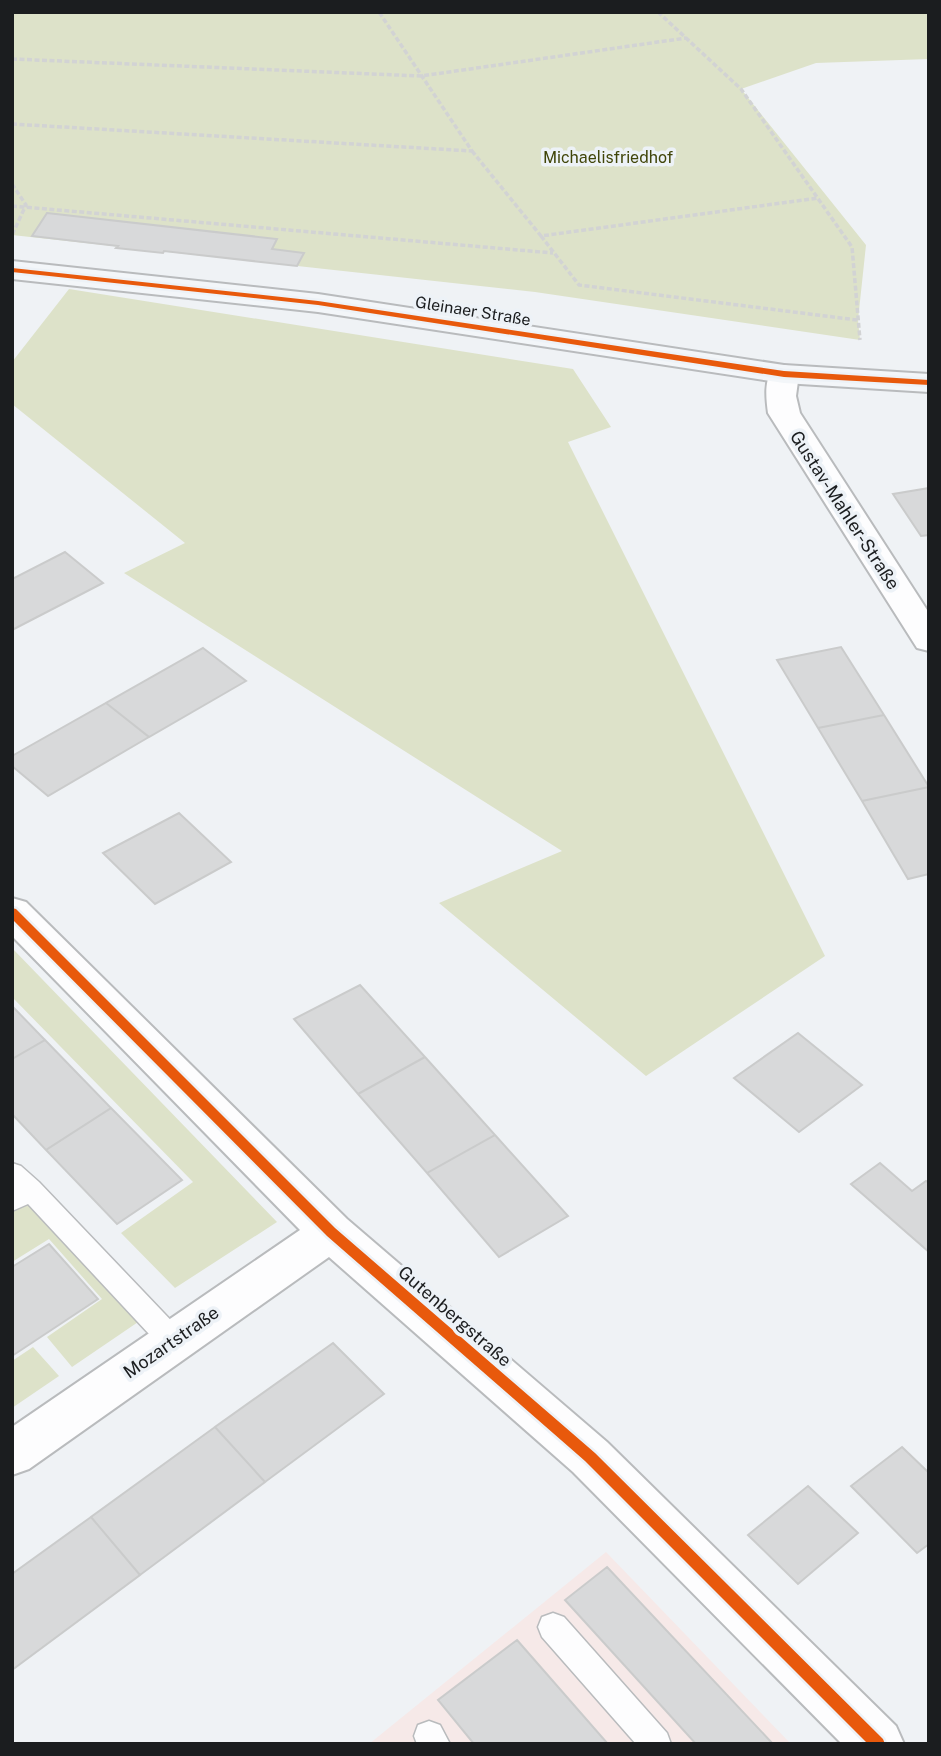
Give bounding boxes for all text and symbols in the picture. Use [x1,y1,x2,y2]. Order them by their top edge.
park label: Michaelisfriedhof [543,148,673,167]
street label: Gleinaer Straße [414,293,532,329]
street label: Gustav-Mahler-Straße [786,427,904,593]
street label: Gutenbergstraße [394,1261,516,1371]
street label: Mozartstraße [119,1301,223,1383]

